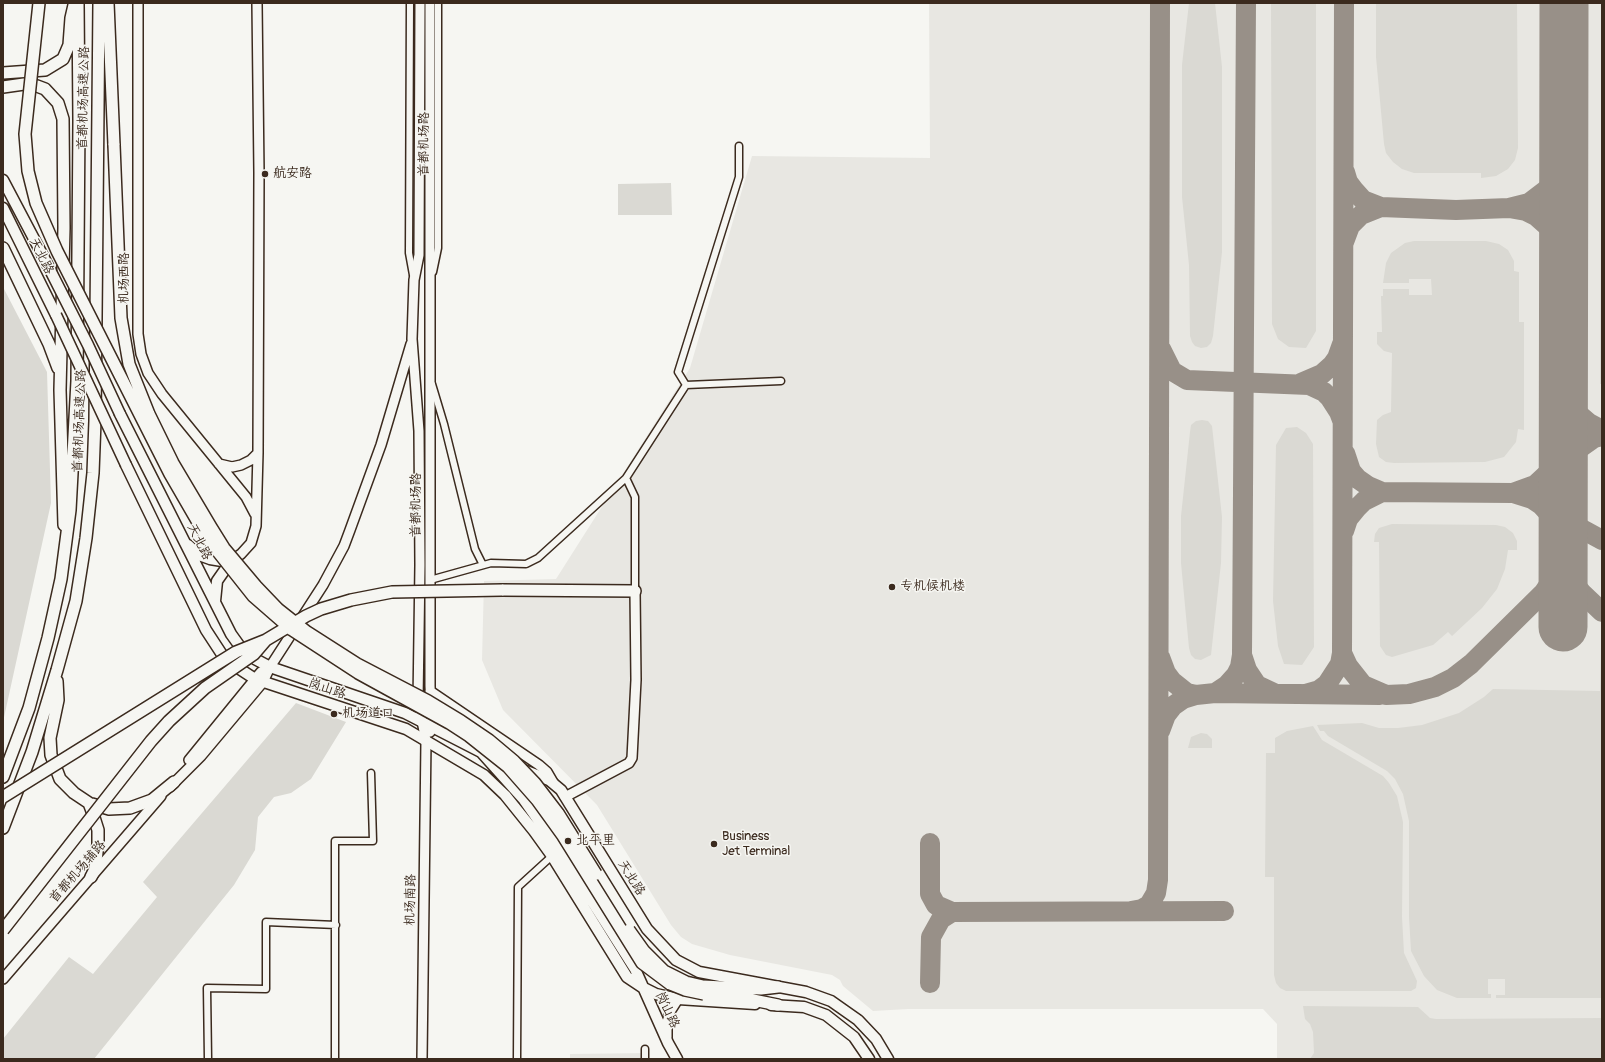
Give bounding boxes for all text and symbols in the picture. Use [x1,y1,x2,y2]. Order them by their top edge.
street label: 首都机场高速公路 [75,46,93,150]
street label: 首都机场路 [417,112,433,176]
place label: 航安路 [273,166,312,182]
marker: 航安路 [260,169,270,179]
street label: 天北路 [25,235,57,277]
street label: 机场西路 [117,252,133,304]
street label: 首都机场高速公路 [70,369,90,473]
street label: 首都机场路 [409,473,425,537]
street label: 天北路 [183,521,215,563]
place label: 专机候机楼 [900,579,965,595]
marker: 专机候机楼 [887,582,897,592]
street label: 岗山路 [306,675,348,703]
place label: 机场道口 [342,706,394,722]
marker: 机场道口 [329,709,339,719]
place label: Business Jet Terminal [722,829,790,860]
place label: 北平里 [576,833,615,849]
marker: 北平里 [563,836,573,846]
street label: 首都机场辅路 [47,837,109,907]
marker: Business Jet Terminal [709,839,719,849]
street label: 天北路 [614,857,648,899]
street label: 机场南路 [403,874,419,926]
street label: 岗山路 [652,989,682,1031]

